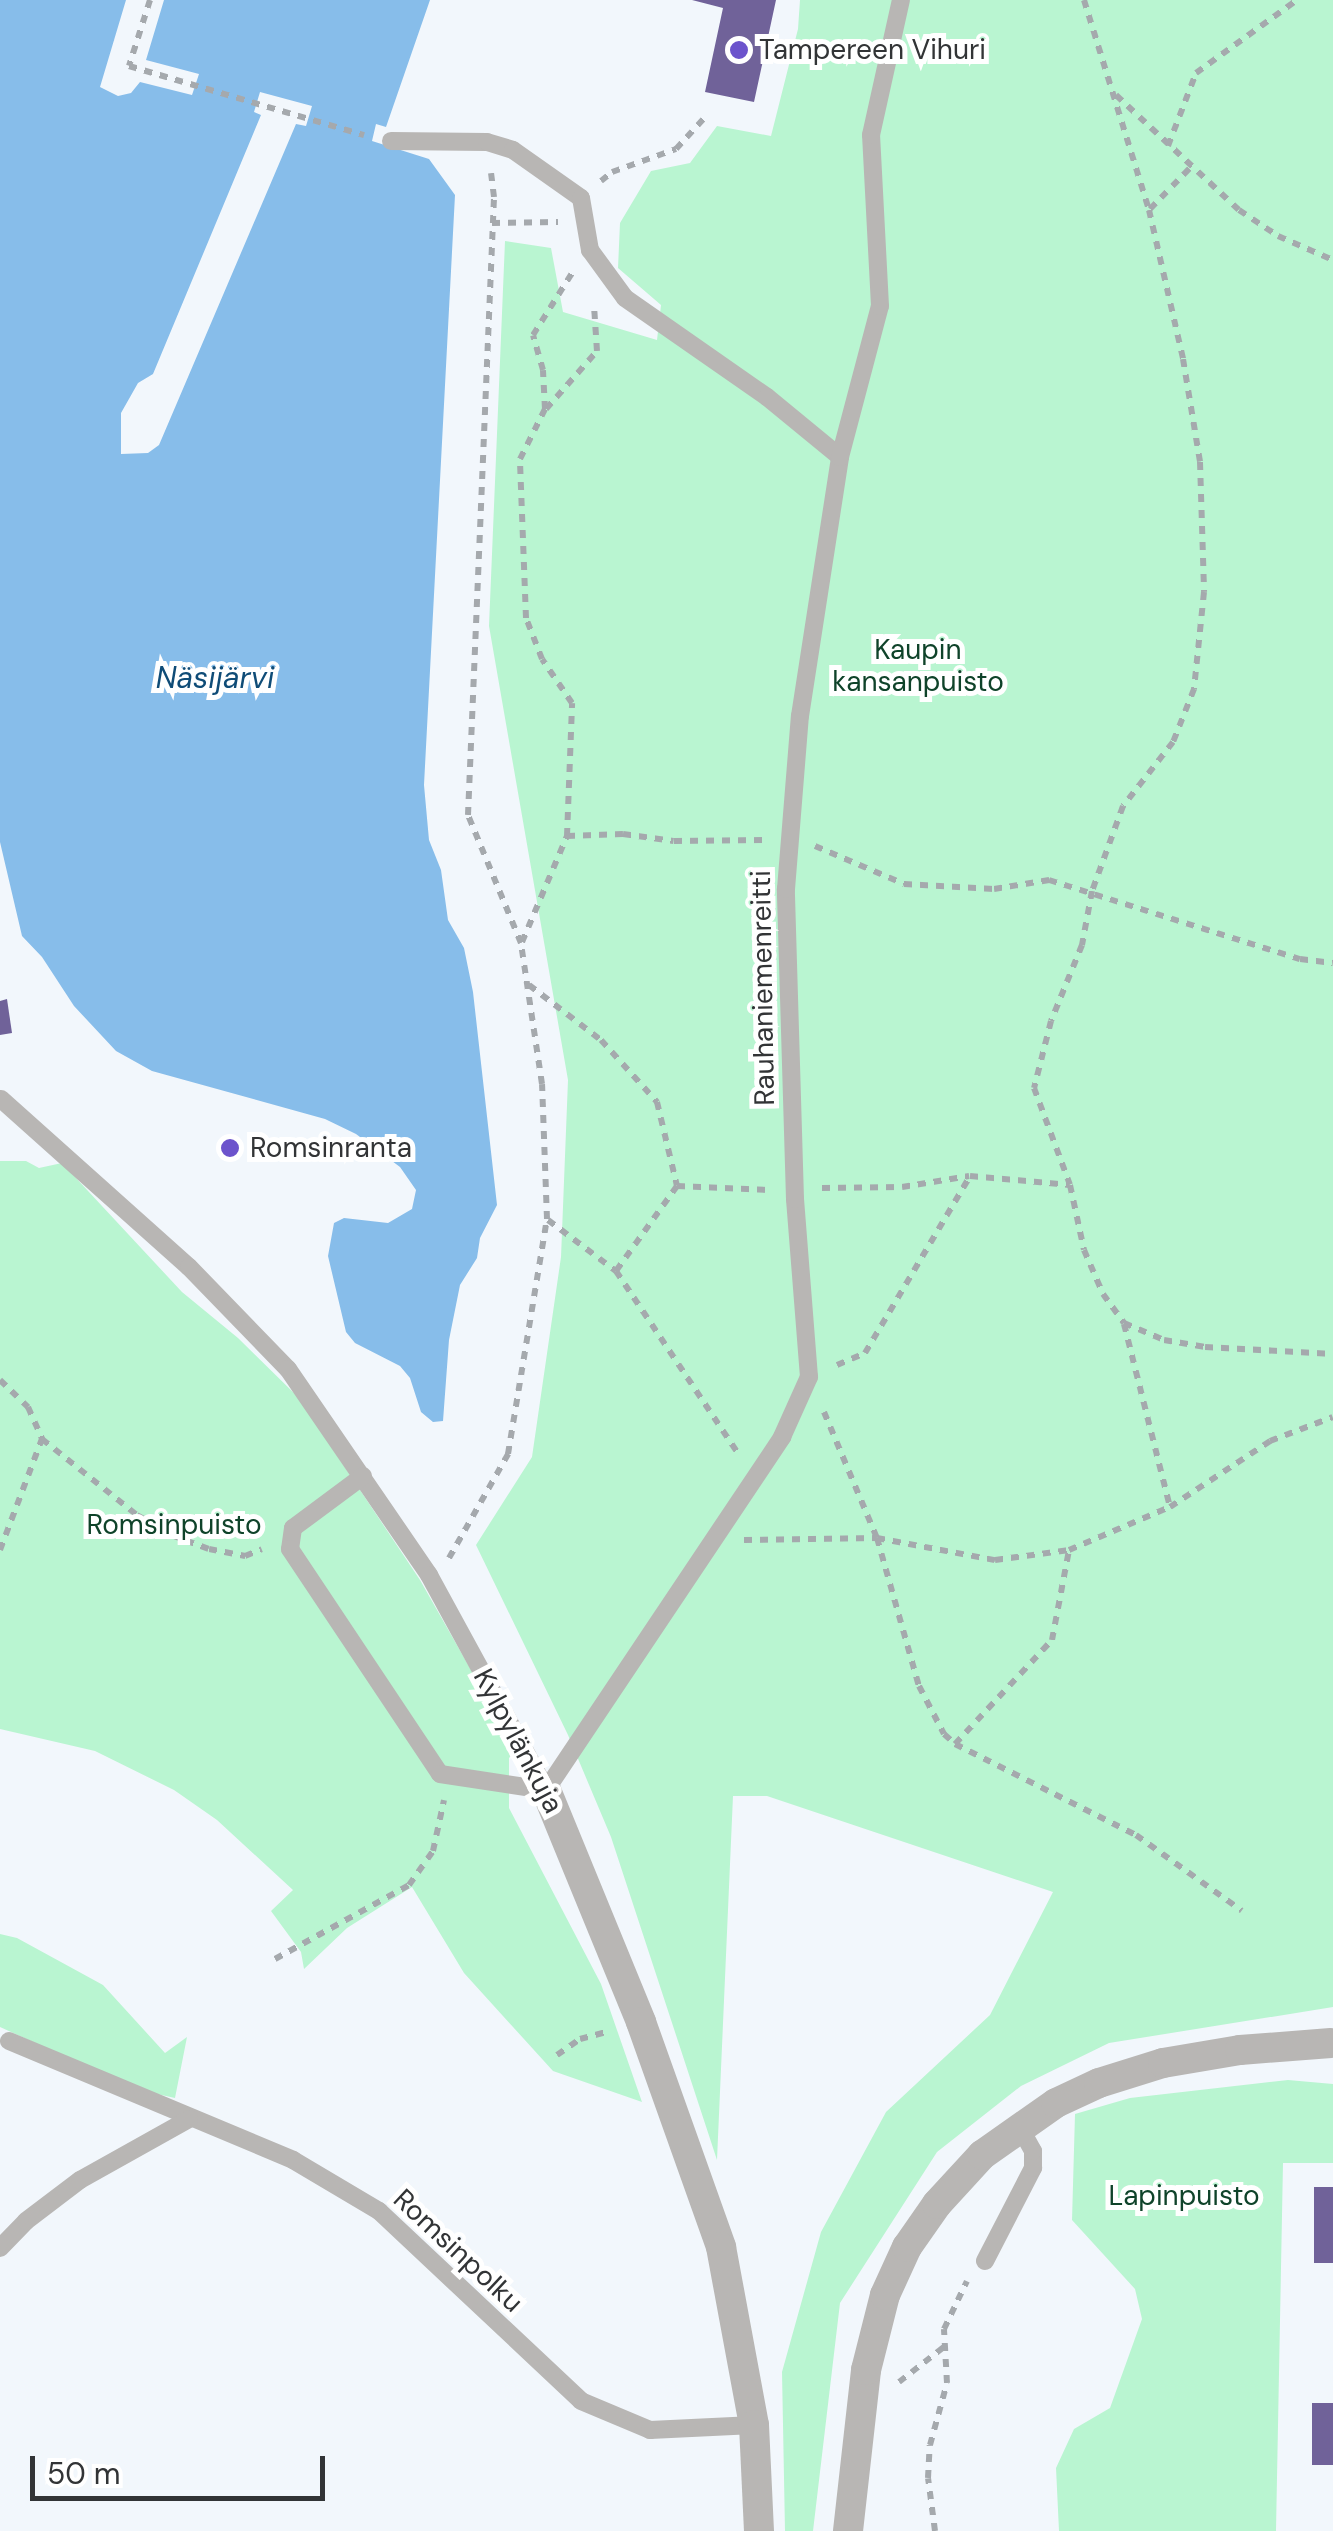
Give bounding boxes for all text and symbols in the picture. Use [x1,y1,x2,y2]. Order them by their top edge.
place label: Tampereen Vihuri [759,33,986,67]
marker: Tampereen Vihuri [728,39,750,61]
park label: Kaupin kansanpuisto [832,633,1004,699]
water label: Näsijärvi [156,660,274,696]
street label: Rauhaniemenreitti [744,870,782,1106]
place label: Romsinranta [250,1131,412,1165]
marker: Romsinranta [219,1137,241,1159]
park label: Romsinpuisto [86,1508,262,1542]
street label: Kylpylänkuja [466,1663,570,1819]
park label: Lapinpuisto [1108,2179,1260,2213]
street label: Romsinpolku [386,2183,530,2319]
scale bar [35,2436,330,2498]
text: 50 m [47,2454,121,2493]

